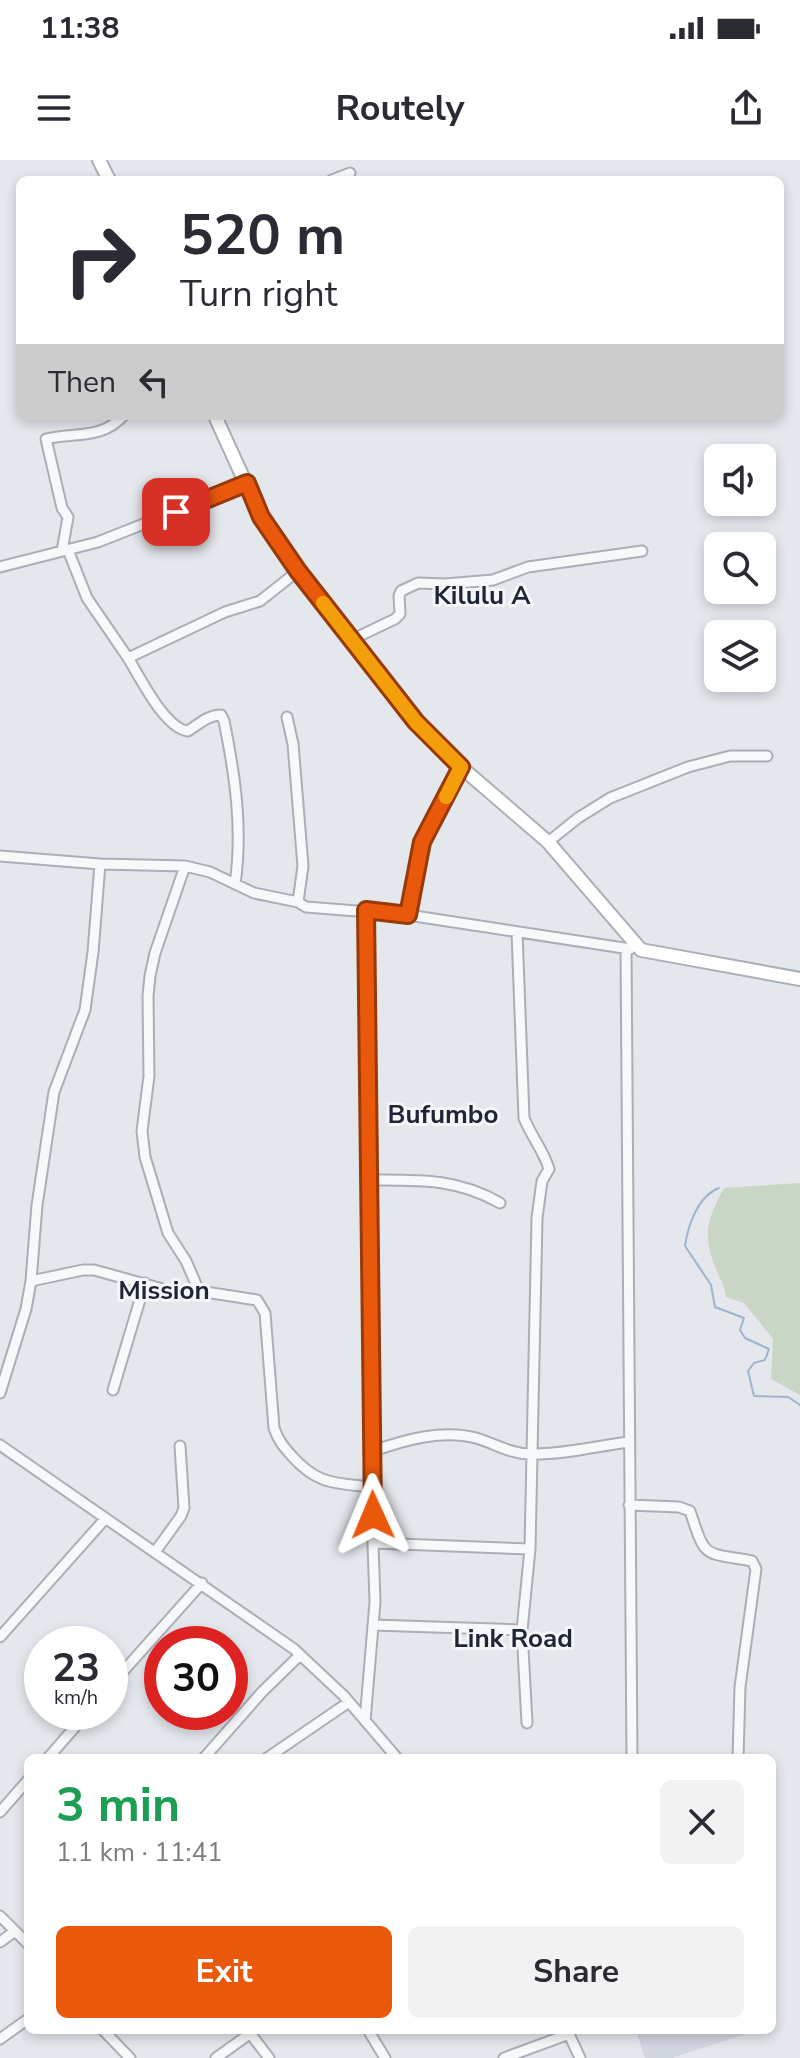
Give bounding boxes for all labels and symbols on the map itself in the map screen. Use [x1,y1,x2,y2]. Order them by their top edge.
pin [142,478,210,546]
district label: Kilulu A [434,578,531,613]
district label: Bufumbo [388,1097,498,1132]
district label: Mission [118,1273,210,1308]
position arrow [331,1473,415,1557]
district label: Link Road [453,1621,573,1656]
speed limit sign: 30 [144,1626,248,1730]

